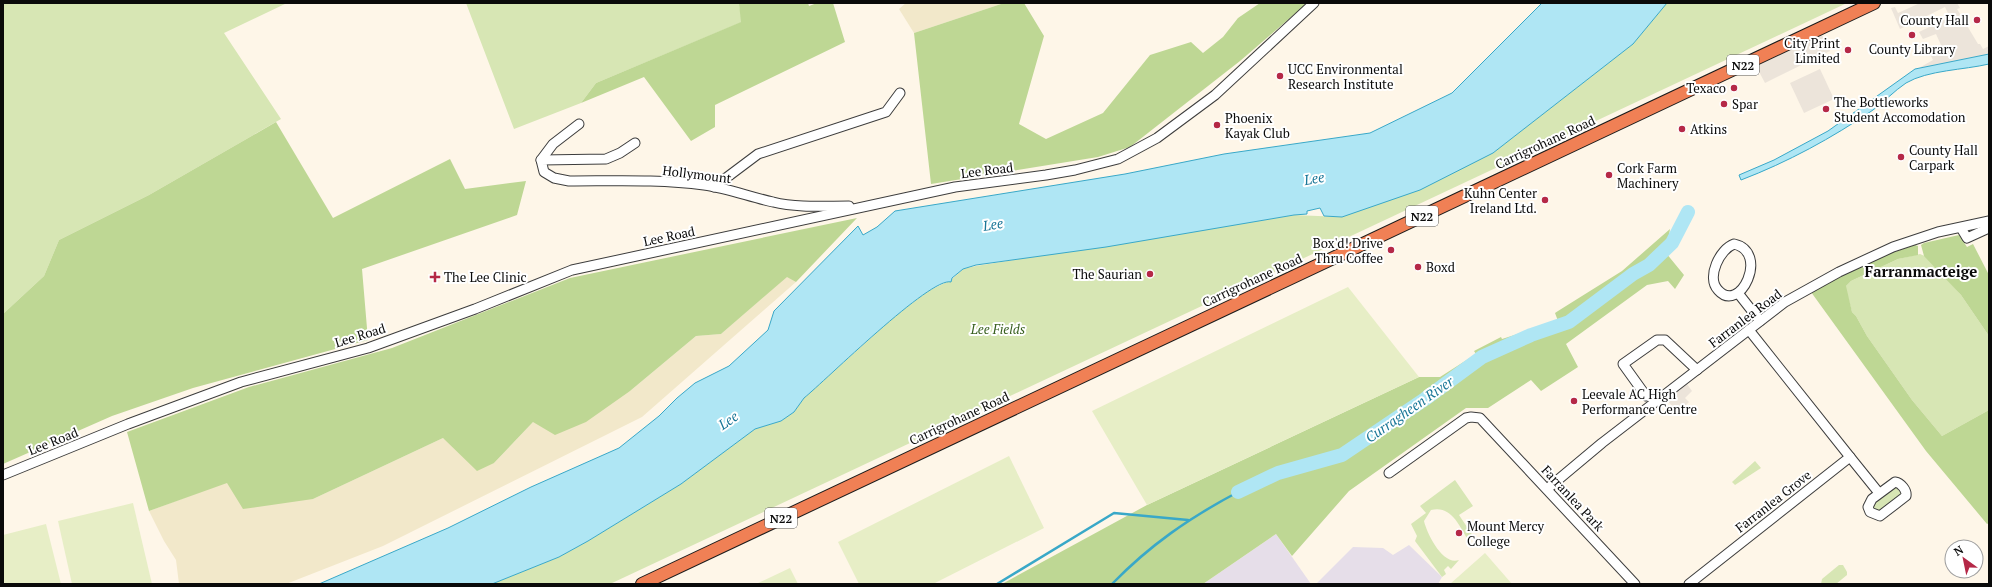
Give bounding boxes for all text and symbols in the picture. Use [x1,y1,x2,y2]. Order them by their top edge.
place label: County Hall [1900,11,1969,29]
marker: County Hall [1972,15,1982,25]
marker: County Library [1907,30,1917,40]
place label: City Print Limited [1784,34,1840,67]
place label: County Library [1869,40,1956,58]
marker: City Print Limited [1843,45,1853,55]
road number: N22 [1727,55,1759,75]
place label: UCC Environmental Research Institute [1288,60,1403,93]
marker: UCC Environmental Research Institute [1275,71,1285,81]
place label: Texaco [1686,79,1726,97]
marker: Texaco [1729,83,1739,93]
place label: The Bottleworks Student Accomodation [1834,93,1966,126]
place label: Spar [1732,95,1758,113]
marker: Spar [1719,99,1729,109]
marker: The Bottleworks Student Accomodation [1821,104,1831,114]
place label: Phoenix Kayak Club [1225,109,1290,142]
street label: Carrigrohane Road [1492,111,1598,173]
marker: Phoenix Kayak Club [1212,120,1222,130]
place label: Atkins [1690,120,1727,138]
marker: Atkins [1677,124,1687,134]
place label: County Hall Carpark [1909,141,1978,174]
marker: County Hall Carpark [1896,152,1906,162]
street label: Lee Road [960,158,1014,182]
place label: Cork Farm Machinery [1617,159,1679,192]
street label: Hollymount [661,161,733,187]
water label: Lee [1301,167,1326,189]
marker: Cork Farm Machinery [1604,170,1614,180]
place label: Kuhn Center Ireland Ltd. [1464,184,1537,217]
marker: Kuhn Center Ireland Ltd. [1540,195,1550,205]
road number: N22 [1406,206,1438,226]
water label: Lee [981,213,1005,235]
street label: Lee Road [642,222,696,250]
place label: Box'd! Drive Thru Coffee [1313,234,1383,267]
marker: Box'd! Drive Thru Coffee [1386,245,1396,255]
street label: Carrigrohane Road [1199,249,1305,311]
place label: Boxd [1426,258,1455,276]
district label: Farranmacteige [1865,261,1977,281]
marker: Boxd [1413,262,1423,272]
place label: The Saurian [1072,265,1142,283]
place label: The Lee Clinic [444,268,527,286]
marker: The Saurian [1145,269,1155,279]
marker: The Lee Clinic [429,271,441,283]
street label: Farranlea Road [1705,285,1785,351]
street label: Lee Road [332,319,388,351]
park label: Lee Fields [970,320,1026,338]
water label: Curragheen River [1361,371,1457,446]
place label: Leevale AC High Performance Centre [1582,385,1697,418]
street label: Carrigrohane Road [906,387,1012,449]
marker: Leevale AC High Performance Centre [1569,396,1579,406]
water label: Lee [713,406,742,434]
street label: Lee Road [25,423,81,459]
street label: Farranlea Park [1538,461,1608,535]
street label: Farranlea Grove [1731,466,1815,536]
road number: N22 [765,508,797,528]
place label: Mount Mercy College [1467,517,1544,550]
marker: Mount Mercy College [1454,528,1464,538]
north arrow [1944,539,1984,579]
text: N [1951,542,1966,559]

